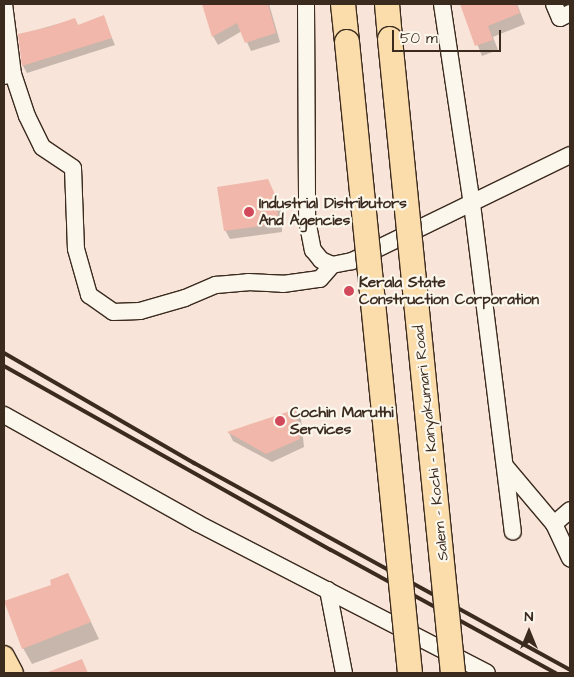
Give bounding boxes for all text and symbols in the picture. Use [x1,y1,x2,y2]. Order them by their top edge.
scale bar [394,20,503,52]
text: 50 m [400,28,438,49]
place label: Industrial Distributors And Agencies [259,194,407,229]
marker: Industrial Distributors And Agencies [243,206,255,218]
place label: Kerala State Construction Corporation [359,273,539,308]
marker: Kerala State Construction Corporation [343,285,355,297]
street label: Salem - Kochi - Kanyakumari Road [410,324,452,562]
place label: Cochin Maruthi Services [290,403,393,438]
marker: Cochin Maruthi Services [274,415,286,427]
north arrow [504,607,554,657]
text: N [525,607,533,627]

